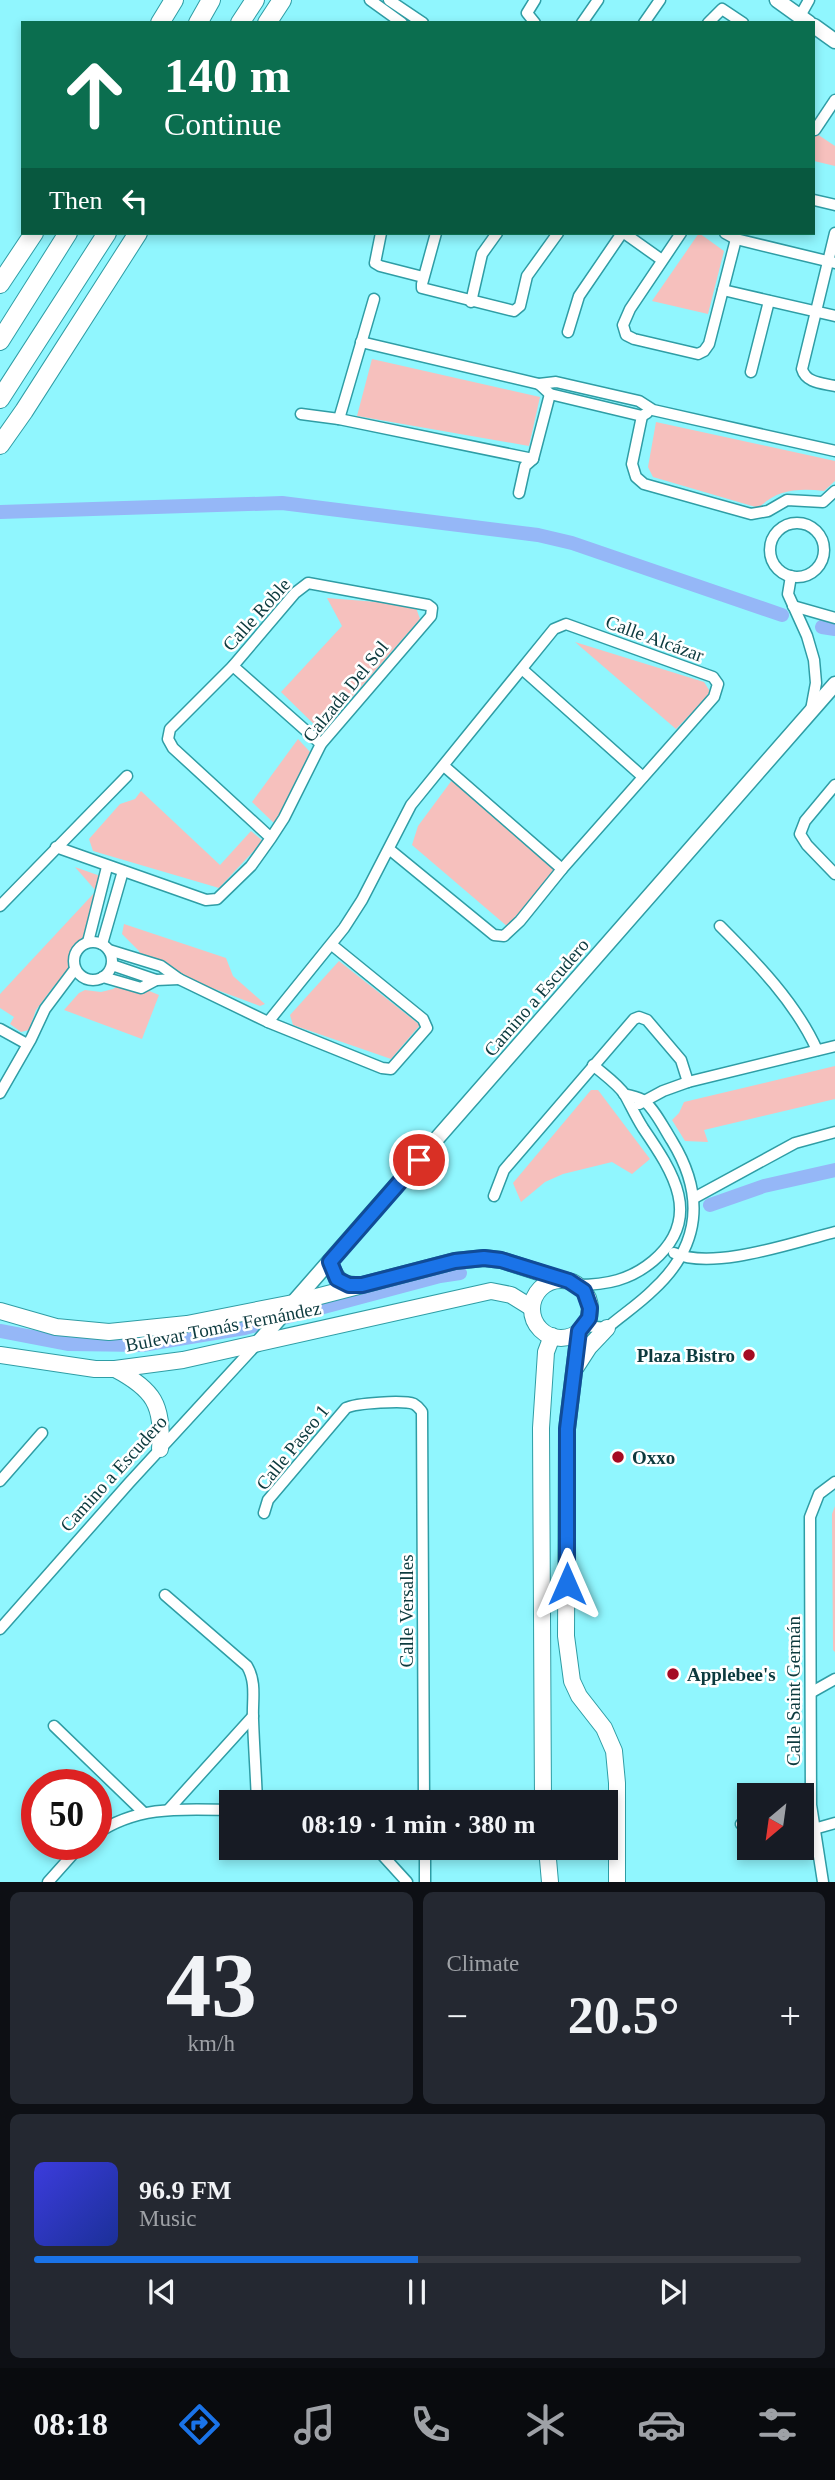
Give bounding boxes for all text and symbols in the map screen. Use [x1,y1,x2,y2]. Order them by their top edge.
text: 140 m [164,48,291,103]
icon: ahead [49,49,140,140]
text: Continue [164,106,281,142]
icon: left [116,182,154,220]
text: Then [49,186,102,215]
street label: Calle Roble [218,574,294,655]
street label: Calle Alcázar [603,611,707,666]
street label: Calzada Del Sol [298,637,392,746]
street label: Camino a Escudero [480,934,593,1060]
pin [389,1130,449,1190]
icon: arrive [400,1141,438,1179]
street label: Bulevar Tomás Fernández [124,1297,323,1356]
place label: Plaza Bistro [637,1345,735,1366]
marker: Plaza Bistro [741,1347,757,1363]
street label: Calle Paseo 1 [252,1401,333,1494]
street label: Camino a Escudero [56,1411,171,1536]
place label: Oxxo [632,1447,675,1468]
marker: Oxxo [610,1449,626,1465]
position arrow [530,1547,604,1621]
street label: Calle Versalles [396,1554,417,1668]
street label: Calle Saint Germán [783,1616,804,1766]
place label: Applebee's [687,1664,776,1685]
marker: Applebee's [665,1666,681,1682]
speed limit sign: 50 [21,1769,112,1860]
north arrow [737,1783,814,1860]
map controls [737,1783,814,1860]
text: 08:19 · 1 min · 380 m [302,1810,536,1839]
text: 43 [166,1935,257,2036]
text: Climate [447,1951,519,1976]
text: 20.5° [568,1987,680,2044]
text: − [447,1995,468,2037]
text: + [780,1995,801,2037]
text: km/h [188,2031,235,2056]
text: 96.9 FM [139,2176,231,2205]
text: Music [139,2206,197,2231]
icon: previous [143,2273,181,2311]
icon: pause [398,2273,436,2311]
icon: next [654,2273,692,2311]
icon: directions [175,2400,224,2449]
icon: music [290,2400,339,2449]
icon: phone [406,2400,455,2449]
icon: climate [521,2400,570,2449]
icon: car [637,2400,686,2449]
icon: filters [753,2400,802,2449]
text: 08:18 [33,2406,108,2442]

